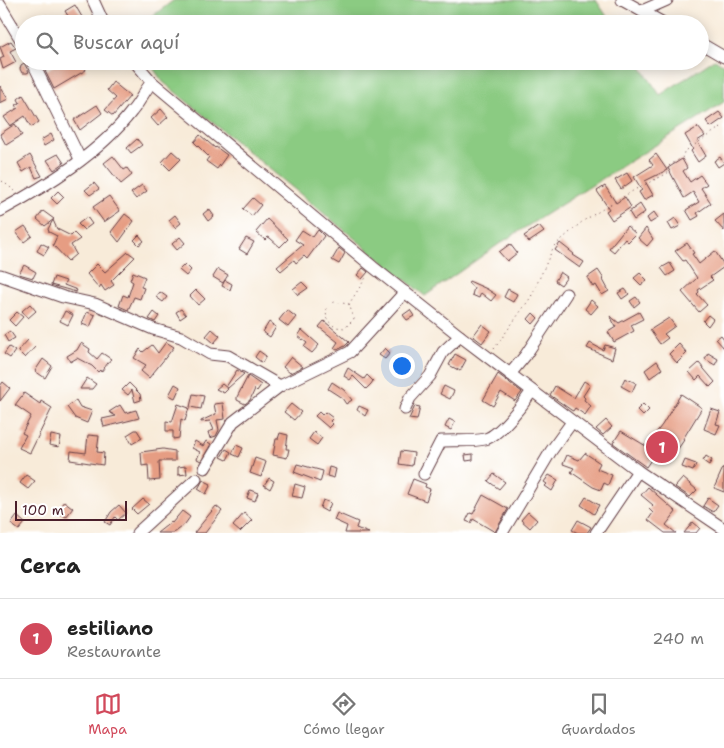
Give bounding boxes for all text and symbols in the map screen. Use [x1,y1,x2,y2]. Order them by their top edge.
search box [15,15,709,70]
icon: search [33,29,61,57]
text: Buscar aquí [73,30,179,55]
your location [389,353,415,379]
pin: 1 [646,428,678,466]
scale bar [15,498,128,521]
text: 100 m [22,501,64,519]
text: Cerca [20,552,81,580]
text: estiliano [67,616,153,641]
text: 1 [32,628,40,649]
text: 240 m [652,628,704,649]
text: Restaurante [67,641,161,662]
tab: Mapa [88,690,127,738]
tab: Cómo llegar [303,690,385,738]
tab: Guardados [561,690,636,738]

